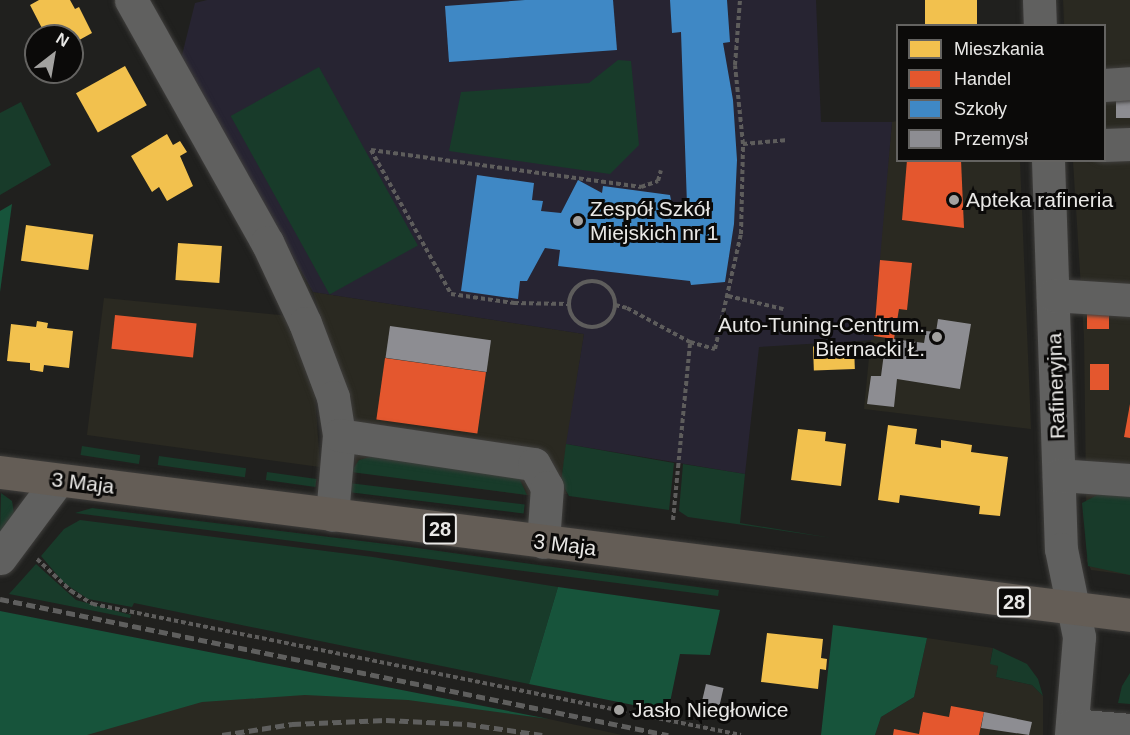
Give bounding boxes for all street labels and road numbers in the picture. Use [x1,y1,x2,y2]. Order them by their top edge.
street label: Rafineryjna [1042,332,1070,440]
street label: 3 Maja [50,467,116,499]
road number: 28 [422,512,458,546]
street label: 3 Maja [532,529,598,561]
road number: 28 [996,585,1032,619]

